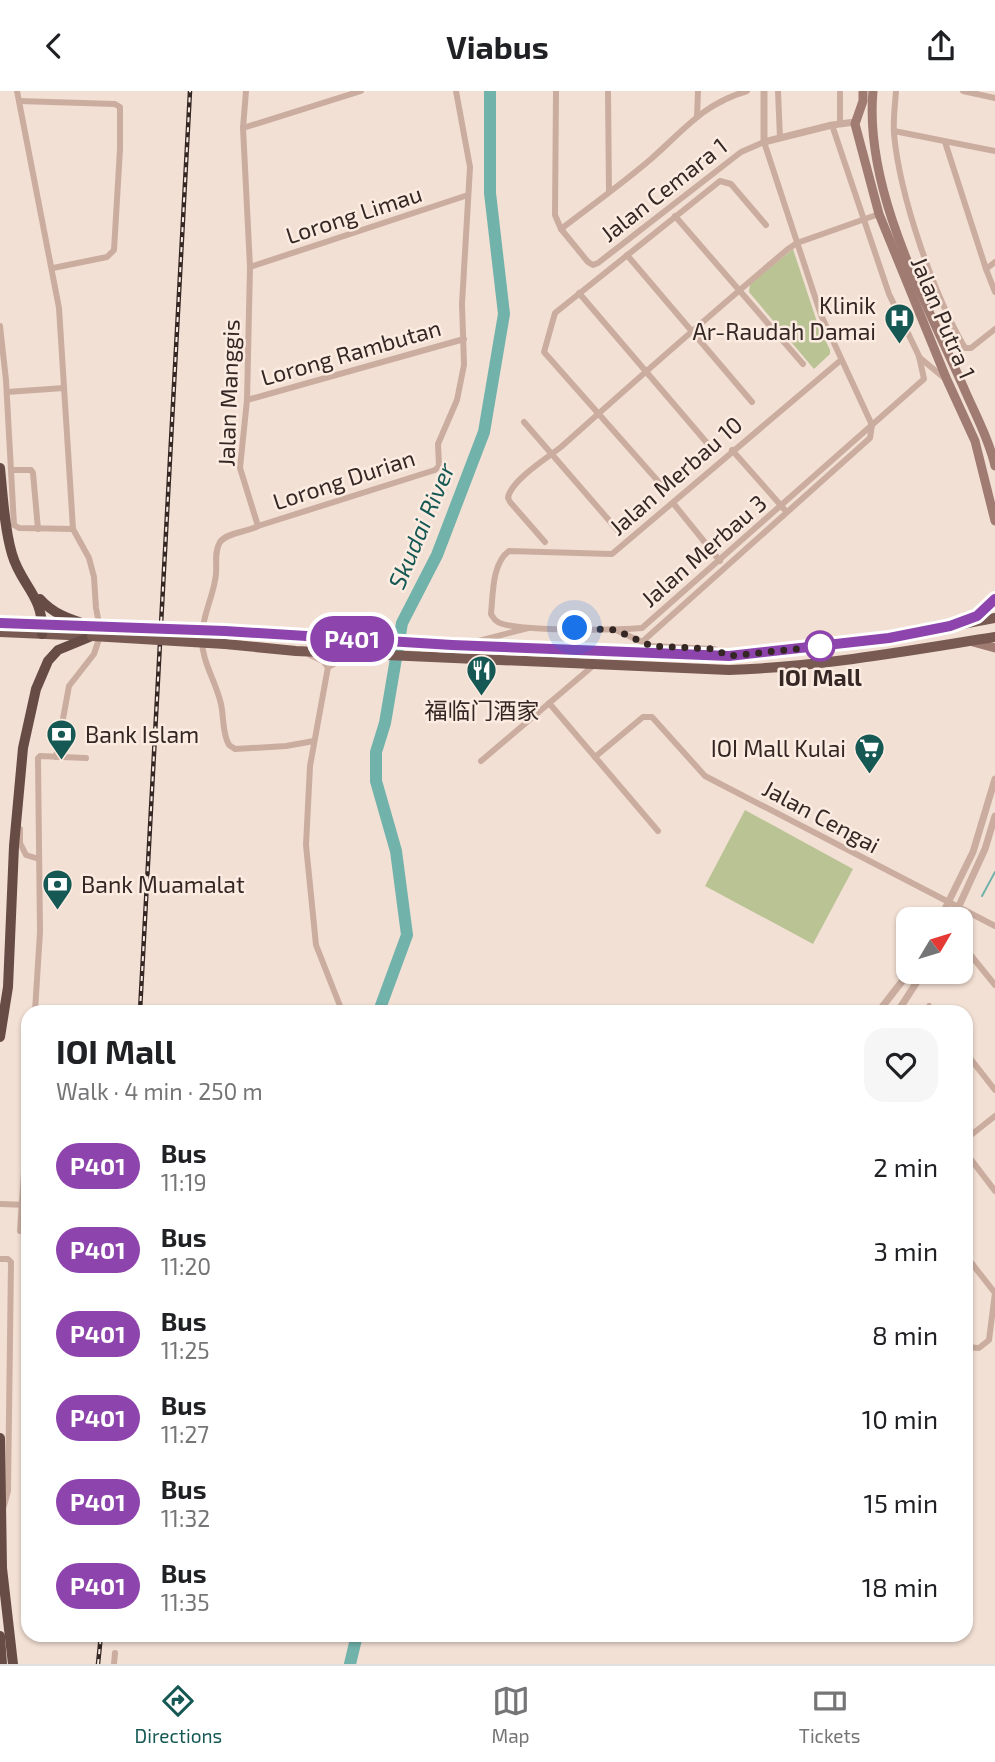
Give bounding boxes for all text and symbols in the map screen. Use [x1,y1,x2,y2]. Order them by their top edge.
icon: back [35,27,73,65]
text: Viabus [446,27,549,65]
icon: share [922,27,960,65]
street label: Jalan Cemara 1 [595,131,732,247]
street label: Lorong Limau [282,179,425,249]
street label: Jalan Putra 1 [906,252,982,383]
place label: Klinik Ar-Raudah Damai [693,291,876,345]
hospital icon: Klinik Ar-Raudah Damai [882,302,916,346]
street label: Lorong Rambutan [257,313,444,391]
street label: Jalan Manggis [211,319,245,467]
street label: Jalan Merbau 10 [603,410,748,541]
street label: Lorong Durian [269,443,418,515]
water label: Skudai River [381,458,460,593]
street label: Jalan Merbau 3 [635,488,772,612]
your location [557,610,592,645]
line badge: P401 [303,616,401,662]
text: P401 [324,624,380,653]
marker: IOI Mall [805,631,835,661]
restaurant icon: 福临门酒家 [465,653,499,697]
place label: IOI Mall [778,663,862,691]
place label: 福临门酒家 [425,696,540,724]
bank icon: Bank Islam [45,718,79,762]
place label: Bank Islam [85,720,199,748]
supermarket icon: IOI Mall Kulai [852,732,886,776]
place label: IOI Mall Kulai [711,734,846,762]
street label: Jalan Cengai [758,774,885,859]
bank icon: Bank Muamalat [41,868,75,912]
place label: Bank Muamalat [81,870,245,898]
north arrow [896,907,973,983]
map controls [896,907,973,984]
button: heart [864,1028,938,1102]
text: IOI Mall [56,1031,176,1071]
text: Walk · 4 min · 250 m [56,1077,263,1105]
text: Bus [161,1137,207,1168]
text: P401 [70,1151,126,1180]
text: 2 min [873,1151,938,1182]
text: 11:19 [161,1168,207,1196]
text: Bus [161,1221,207,1252]
text: P401 [70,1235,126,1264]
text: 3 min [873,1235,938,1266]
text: 11:20 [161,1252,211,1280]
text: Bus [161,1305,207,1336]
text: P401 [70,1319,126,1348]
text: 8 min [872,1319,938,1350]
text: 11:25 [161,1336,210,1364]
text: Bus [161,1389,207,1420]
text: P401 [70,1403,126,1432]
text: 10 min [862,1403,938,1434]
text: 11:27 [161,1420,209,1448]
text: Bus [161,1473,207,1504]
text: P401 [70,1487,126,1516]
text: 15 min [864,1487,938,1518]
text: 11:32 [161,1504,210,1532]
text: Bus [161,1557,207,1588]
text: P401 [70,1571,126,1600]
text: 18 min [862,1571,938,1602]
text: 11:35 [161,1588,210,1616]
tab: Directions [135,1682,222,1747]
tab: Map [491,1682,530,1747]
tab: Tickets [799,1682,860,1747]

